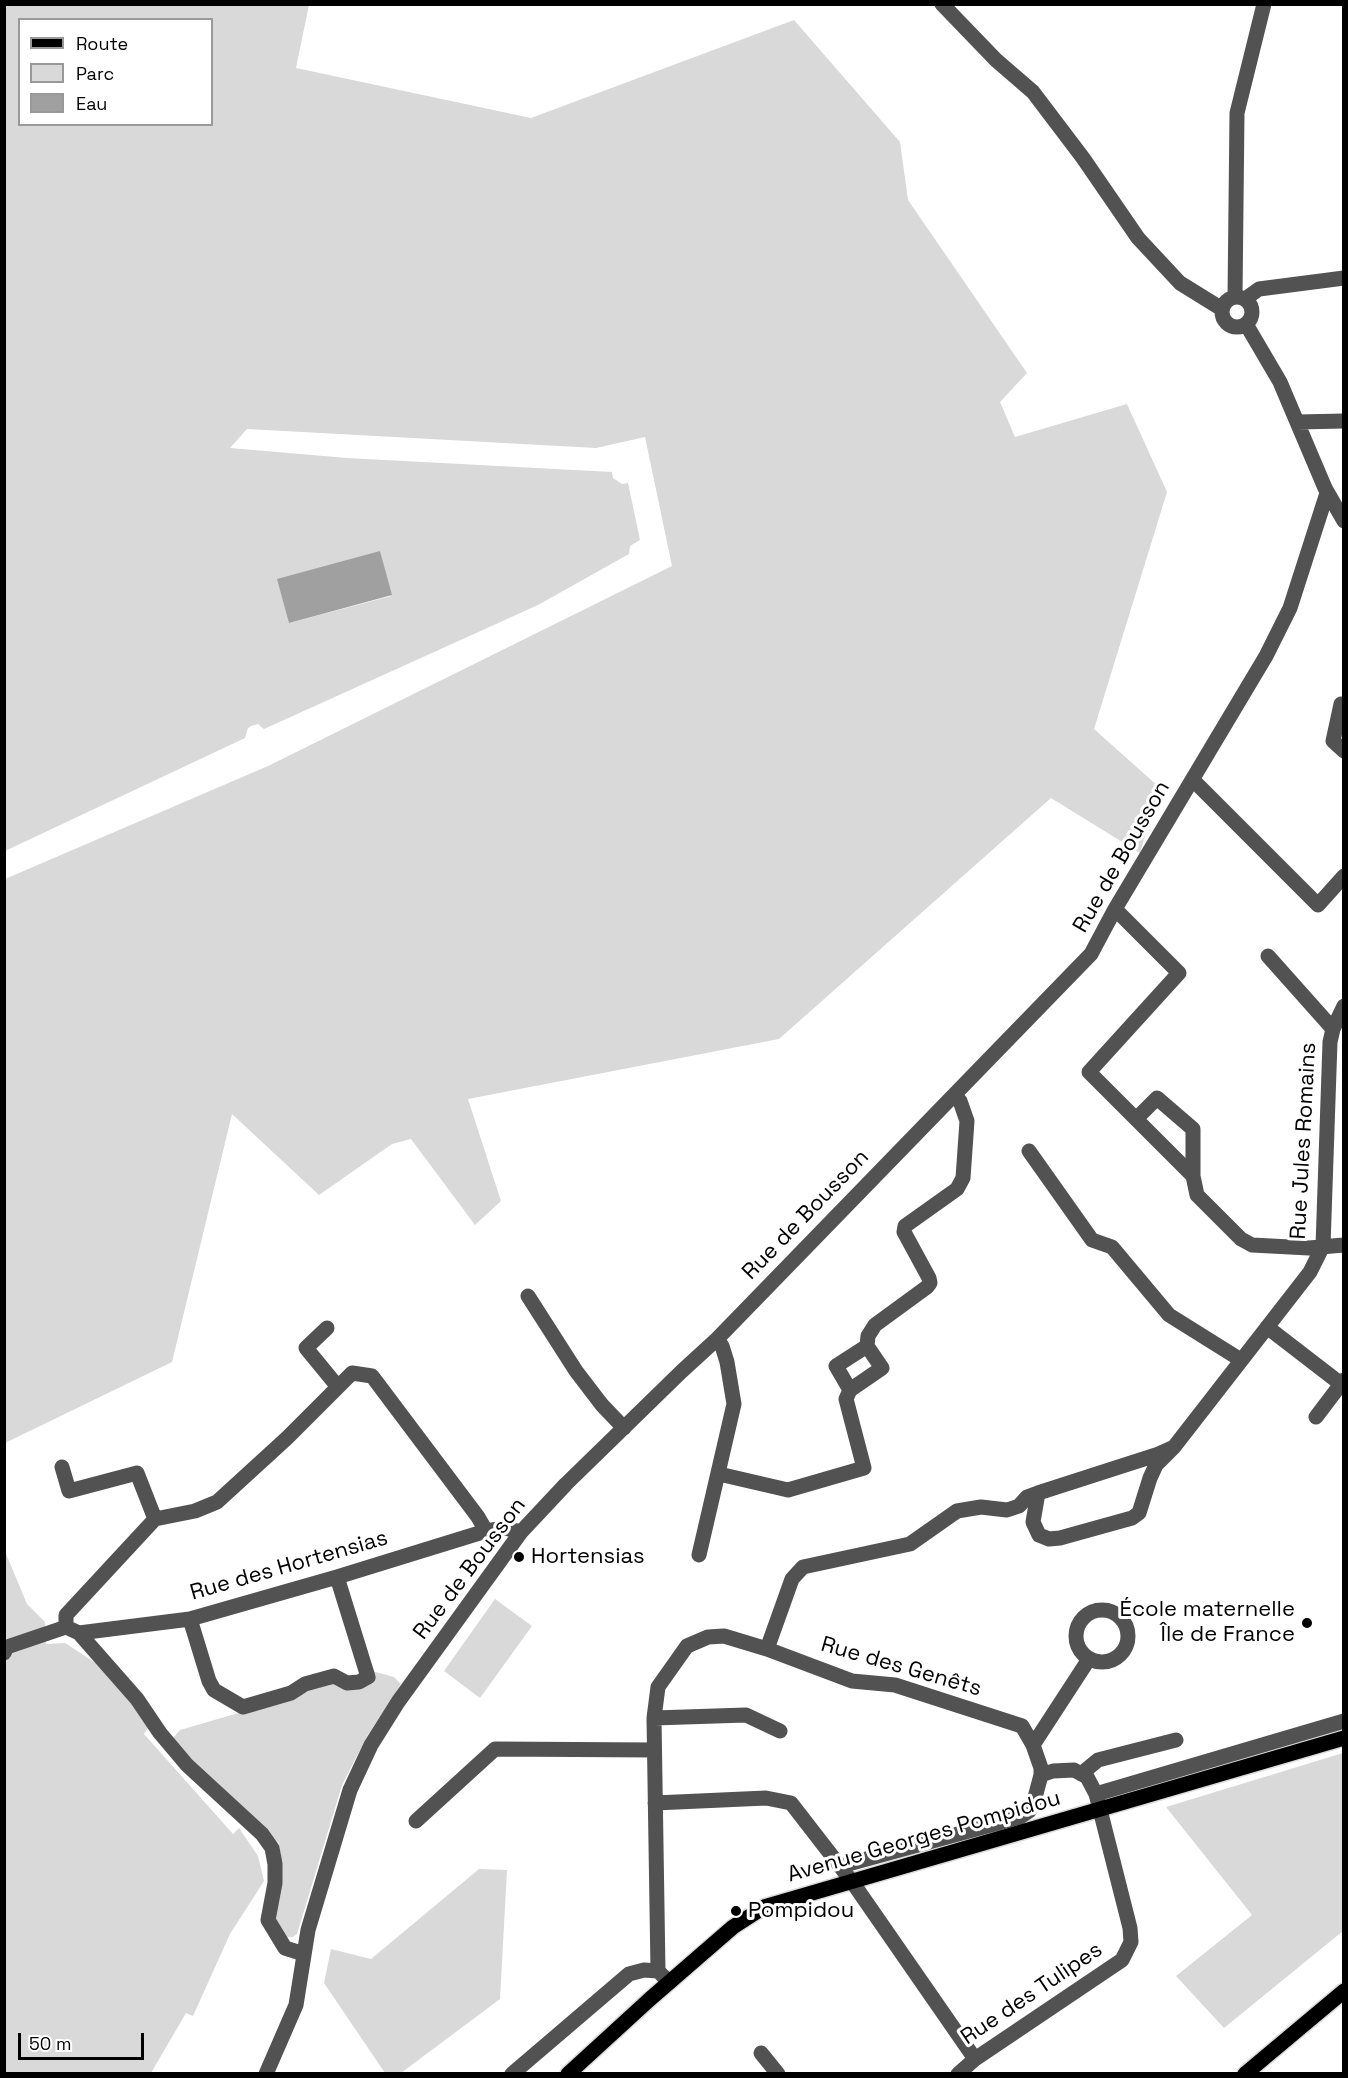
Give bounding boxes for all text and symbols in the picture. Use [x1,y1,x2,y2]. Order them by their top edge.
legend [18,18,213,126]
text: Route [76,32,128,55]
text: Parc [76,62,114,85]
text: Eau [76,92,107,115]
street label: Rue de Bousson [1068,776,1176,938]
street label: Rue Jules Romains [1286,1042,1322,1240]
street label: Rue de Bousson [737,1144,875,1286]
street label: Rue de Bousson [408,1493,532,1645]
street label: Rue des Hortensias [187,1525,391,1607]
place label: Hortensias [531,1544,645,1570]
marker: Hortensias [512,1550,526,1564]
place label: École maternelle Île de France [1120,1597,1295,1648]
marker: École maternelle Île de France [1300,1616,1314,1630]
street label: Rue des Genêts [818,1631,984,1703]
street label: Avenue Georges Pompidou [784,1785,1064,1889]
place label: Pompidou [748,1898,854,1924]
marker: Pompidou [729,1904,743,1918]
street label: Rue des Tulipes [956,1937,1108,2051]
scale bar [21,2021,147,2059]
text: 50 m [29,2032,71,2055]

